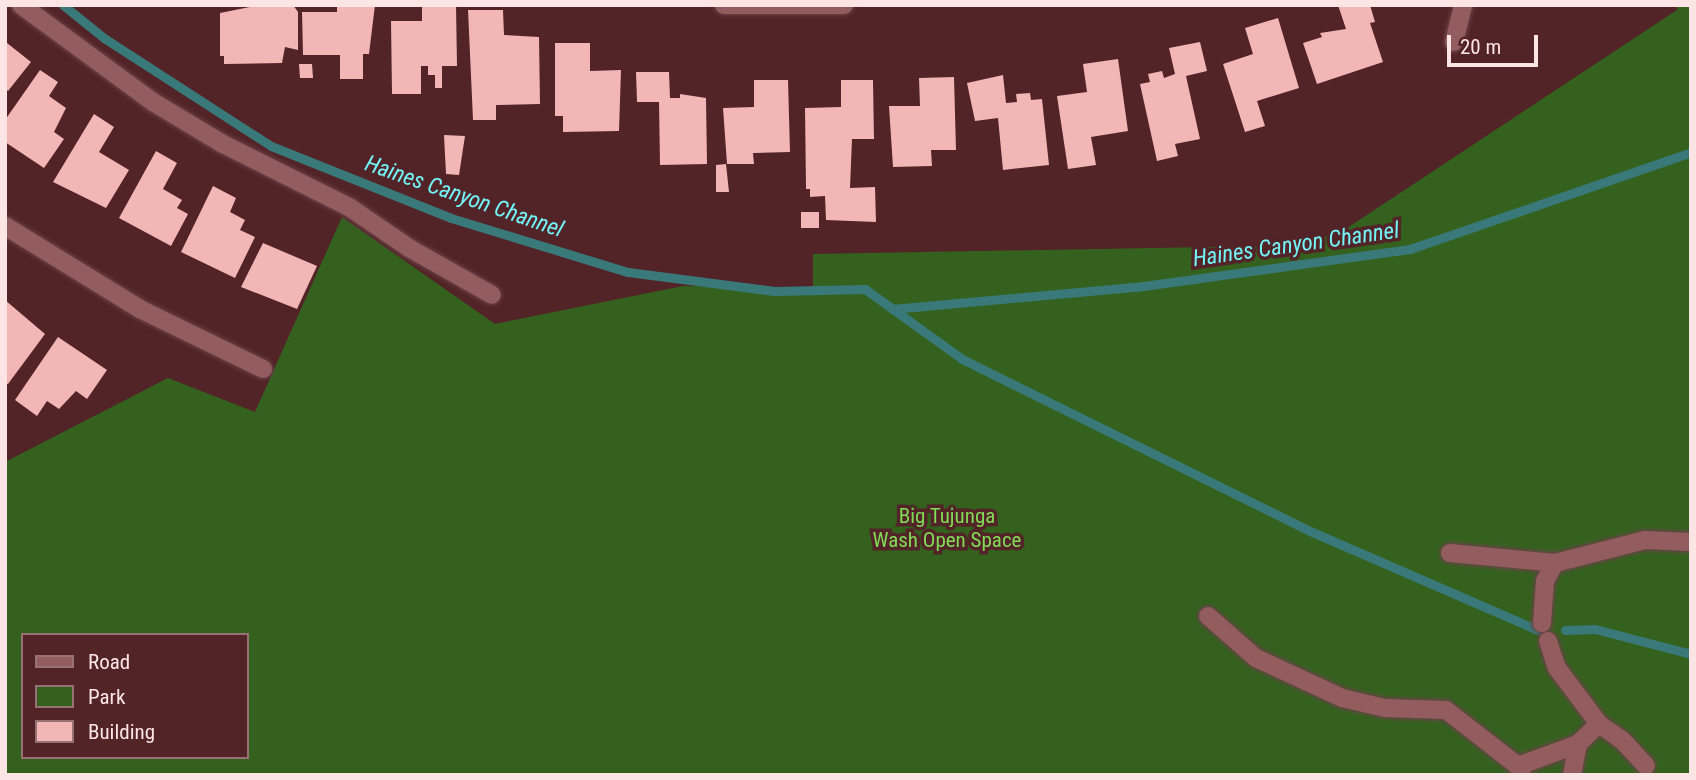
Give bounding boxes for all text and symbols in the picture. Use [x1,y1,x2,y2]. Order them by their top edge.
scale bar [1451,21,1542,65]
text: 20 m [1460,35,1501,59]
water label: Haines Canyon Channel [361,150,567,244]
water label: Haines Canyon Channel [1191,217,1401,273]
park label: Big Tujunga Wash Open Space [873,503,1021,553]
legend [21,633,248,759]
text: Road [88,650,130,674]
text: Park [88,685,125,709]
text: Building [88,720,155,744]

